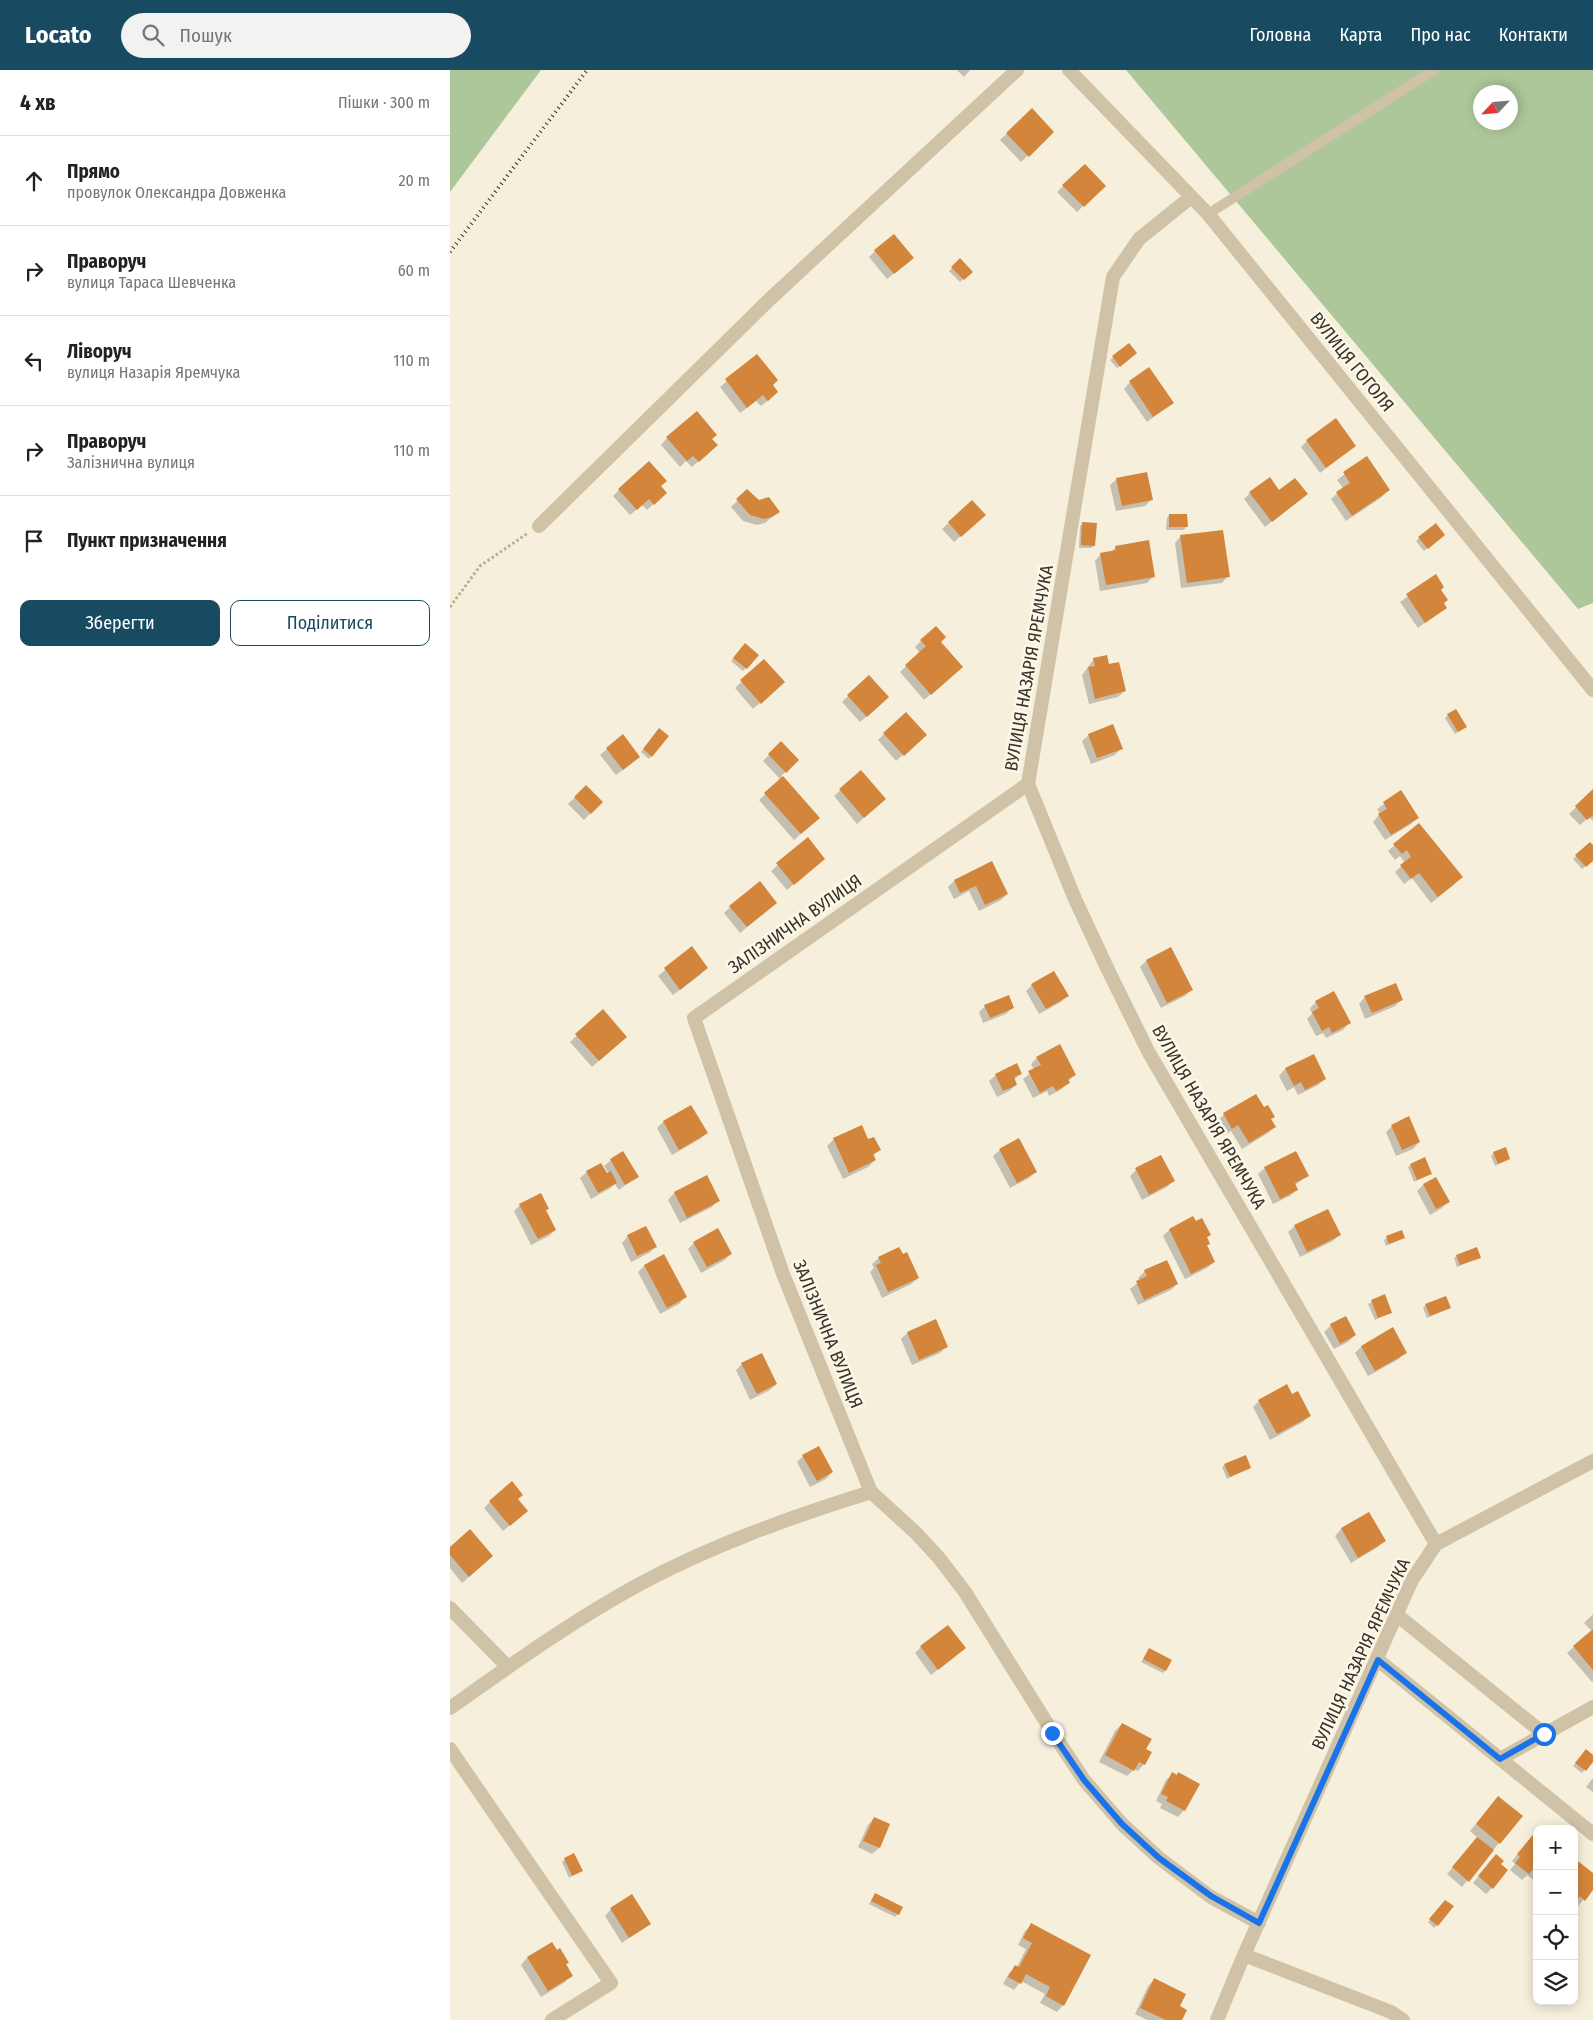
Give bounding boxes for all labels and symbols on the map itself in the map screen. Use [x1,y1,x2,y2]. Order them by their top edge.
north arrow [1473,85,1518,130]
street label: ВУЛИЦЯ ГОГОЛЯ [1305,308,1399,416]
street label: ВУЛИЦЯ НАЗАРІЯ ЯРЕМЧУКА [1000,563,1058,773]
street label: ЗАЛІЗНИЧНА ВУЛИЦЯ [724,870,866,978]
street label: ВУЛИЦЯ НАЗАРІЯ ЯРЕМЧУКА [1147,1021,1271,1213]
street label: ЗАЛІЗНИЧНА ВУЛИЦЯ [788,1257,868,1411]
street label: ВУЛИЦЯ НАЗАРІЯ ЯРЕМЧУКА [1307,1554,1415,1753]
route end [1041,1722,1064,1745]
route start [1533,1723,1556,1746]

